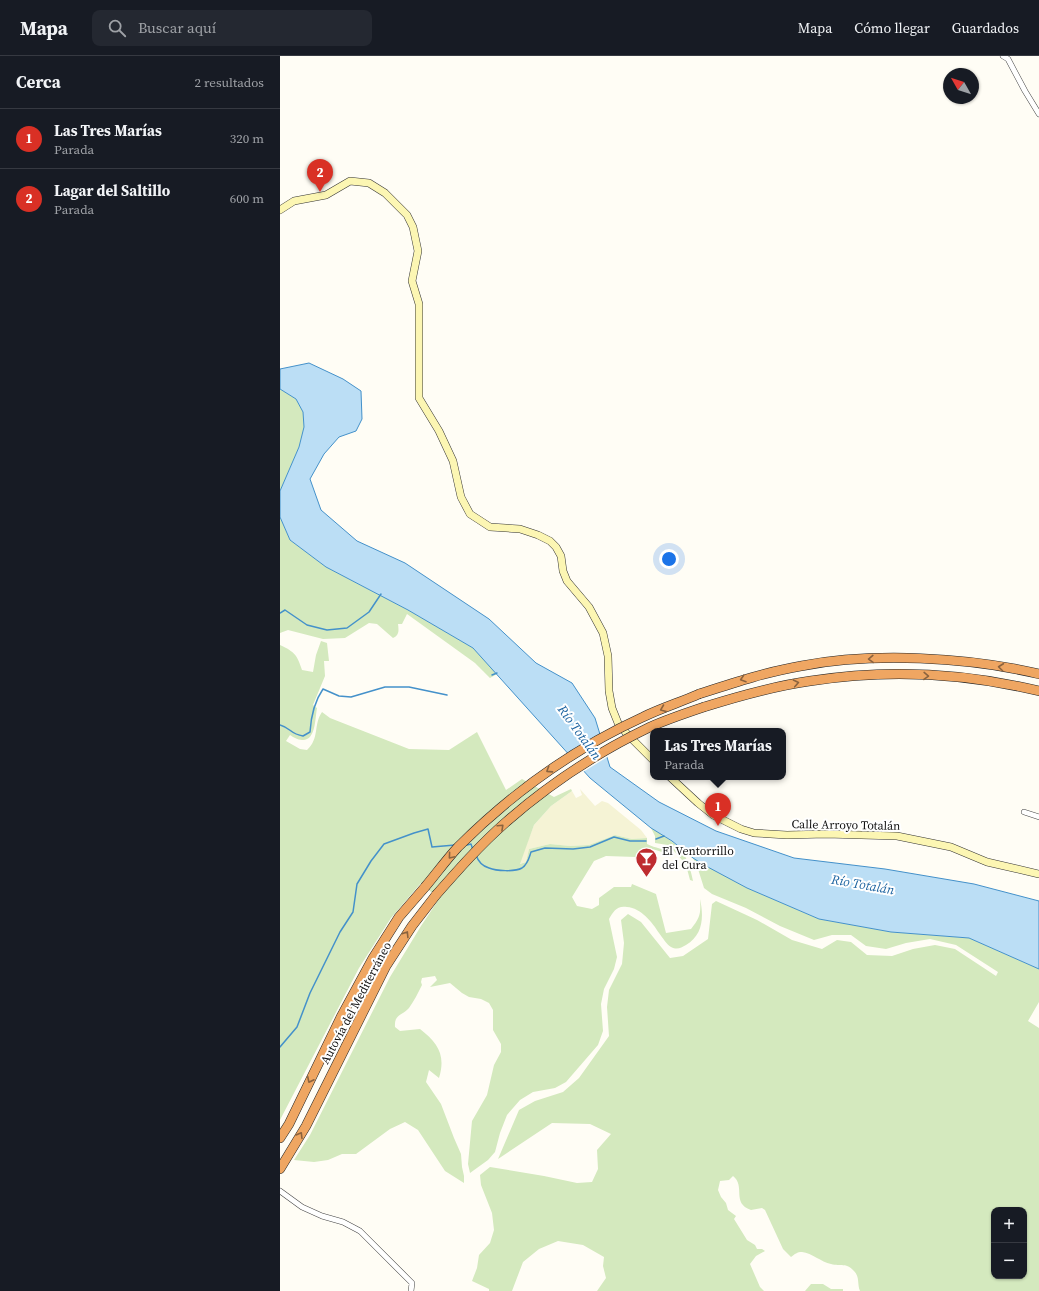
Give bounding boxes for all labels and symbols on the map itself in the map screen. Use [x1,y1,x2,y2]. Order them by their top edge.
north arrow [943,68,979,104]
pin: 2 [307,159,333,192]
your location [659,549,679,569]
one-way arrow [868,655,874,663]
one-way arrow [998,662,1004,671]
one-way arrow [923,671,929,680]
one-way arrow [740,675,747,683]
one-way arrow [793,680,800,688]
water label: Río Totalán [553,701,606,764]
one-way arrow [660,704,667,712]
one-way arrow [546,766,553,773]
pin: 1 [705,793,731,826]
street label: Calle Arroyo Totalán [791,816,901,834]
one-way arrow [496,824,504,831]
place label: El Ventorrillo del Cura [662,843,734,873]
bar icon: El Ventorrillo del Cura [634,845,660,878]
one-way arrow [449,851,456,858]
water label: Río Totalán [829,870,896,899]
one-way arrow [402,931,409,938]
street label: Autovía del Mediterráneo [317,939,395,1067]
one-way arrow [307,1076,315,1083]
one-way arrow [296,1132,303,1139]

